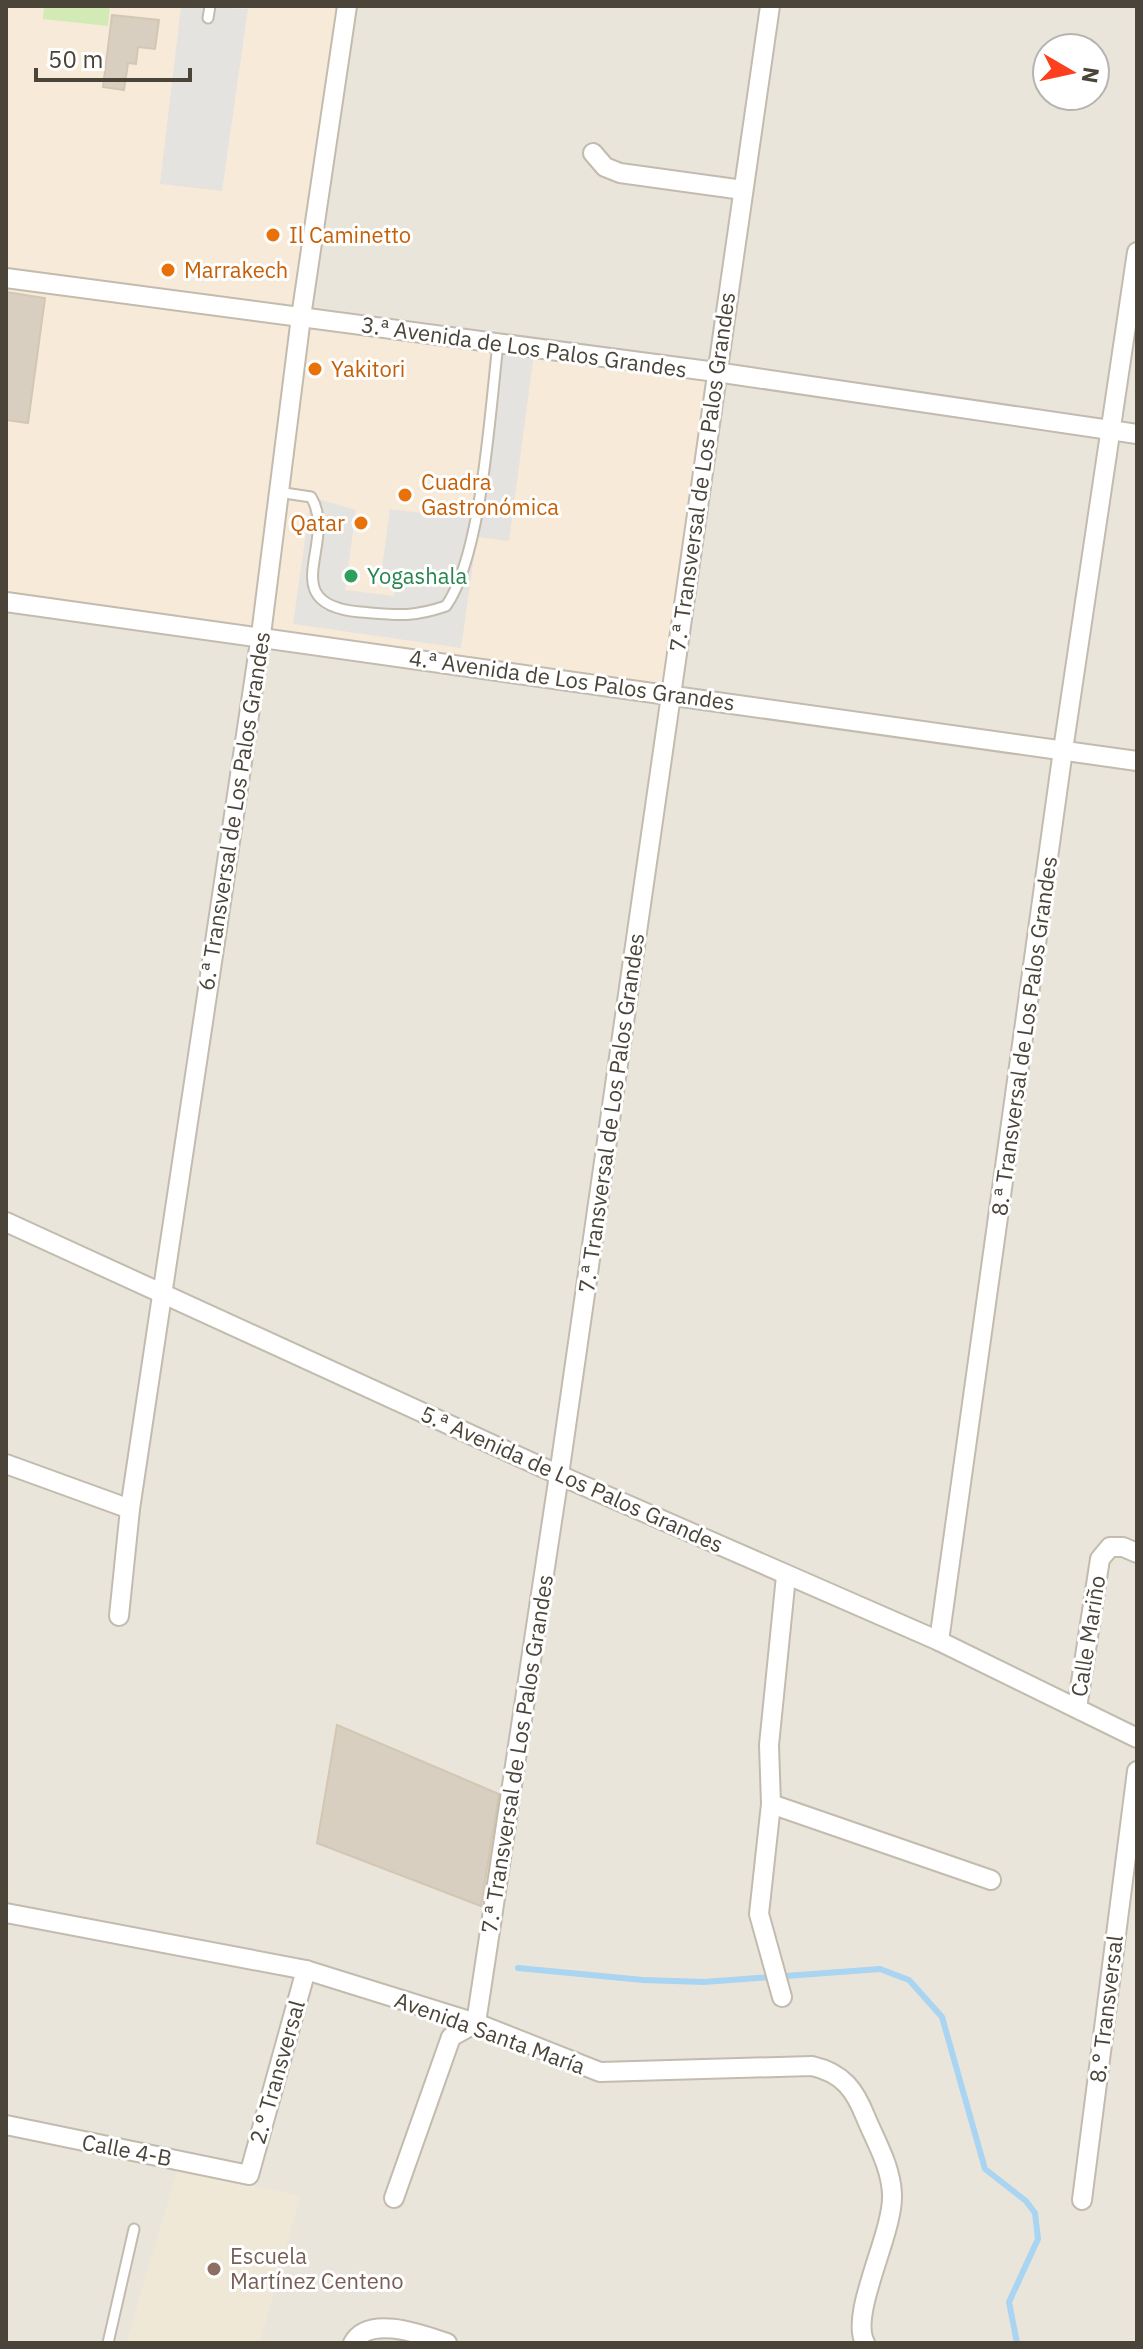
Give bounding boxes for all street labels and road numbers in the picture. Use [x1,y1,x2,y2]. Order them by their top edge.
street label: 7.ª Transversal de Los Palos Grandes [662,290,741,654]
street label: 3.ª Avenida de Los Palos Grandes [359,309,689,384]
street label: 6.ª Transversal de Los Palos Grandes [191,629,276,992]
street label: 4.ª Avenida de Los Palos Grandes [407,642,737,717]
street label: 8.ª Transversal de Los Palos Grandes [984,854,1063,1218]
street label: 7.ª Transversal de Los Palos Grandes [571,931,650,1295]
street label: 5.ª Avenida de Los Palos Grandes [416,1398,728,1559]
street label: 7.ª Transversal de Los Palos Grandes [474,1572,559,1935]
street label: Calle Mariño [1064,1573,1111,1699]
street label: 8.° Transversal [1082,1934,1129,2084]
street label: Avenida Santa María [391,1985,590,2081]
street label: 2.° Transversal [242,1997,311,2147]
street label: Calle 4-B [80,2127,174,2172]

